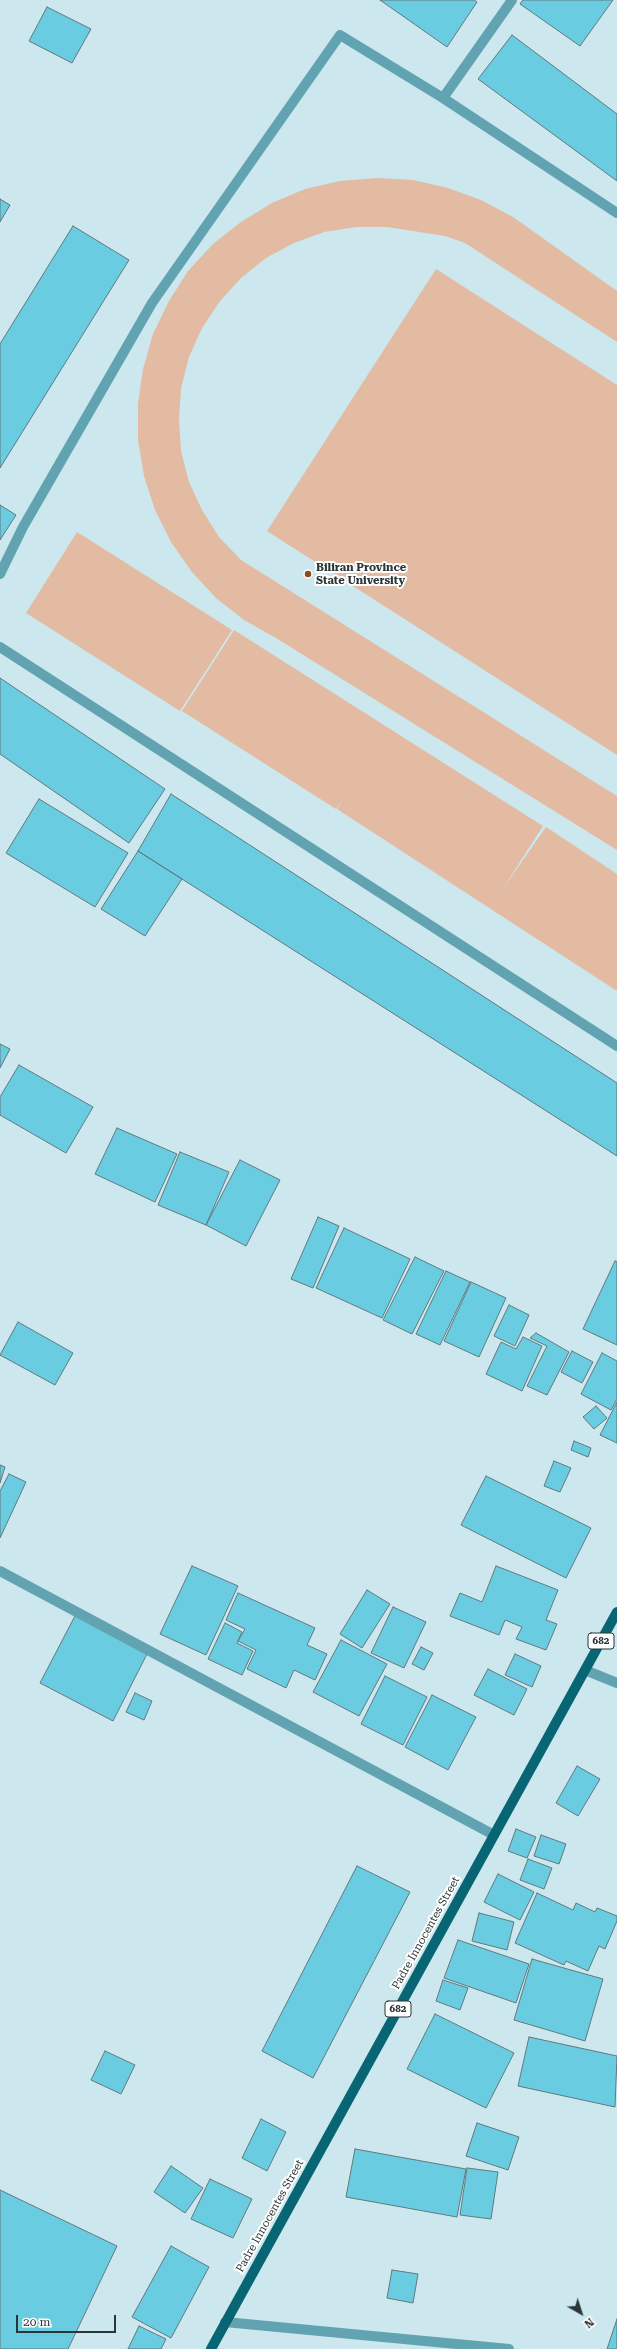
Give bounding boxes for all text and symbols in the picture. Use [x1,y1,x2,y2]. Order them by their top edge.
place label: Biliran Province State University [316,561,406,587]
marker: Biliran Province State University [303,569,313,579]
road number: 682 [588,1633,614,1649]
street label: Padre Innocentes Street [389,1874,463,1992]
road number: 682 [385,2001,411,2017]
street label: Padre Innocentes Street [233,2157,307,2275]
north arrow [561,2293,601,2333]
scale bar [18,2307,118,2333]
text: 20 m [23,2315,50,2329]
text: N [581,2315,596,2330]

